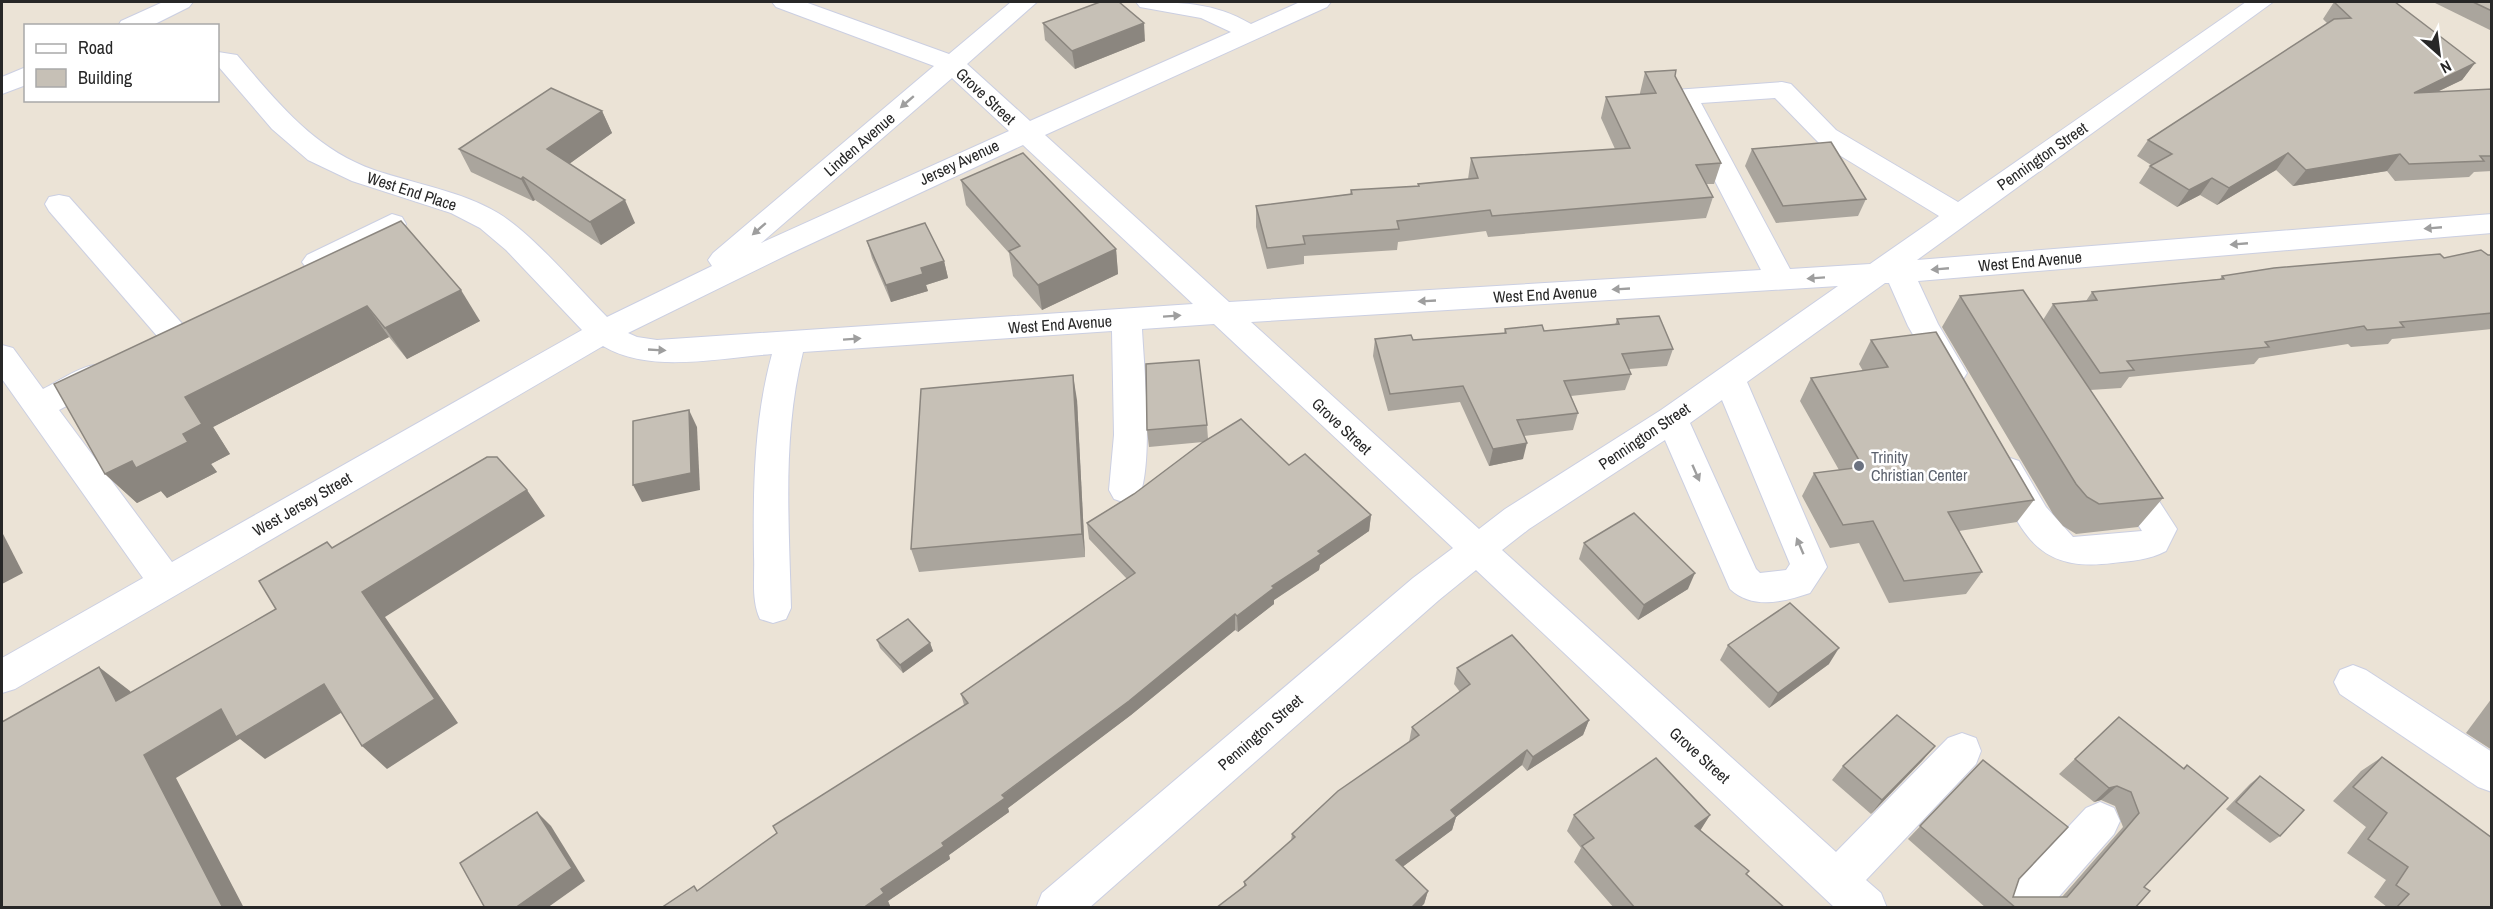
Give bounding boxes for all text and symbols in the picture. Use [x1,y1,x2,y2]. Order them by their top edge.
legend [24,24,219,102]
north arrow [2409,24,2469,84]
text: Road [78,35,113,60]
text: N [2437,55,2455,79]
street label: Grove Street [951,63,1021,130]
text: Building [78,65,133,90]
one-way arrow [900,95,915,108]
street label: Linden Avenue [819,107,899,181]
street label: Pennington Street [1992,116,2092,195]
street label: Jersey Avenue [915,134,1003,190]
street label: West End Place [364,166,460,216]
one-way arrow [752,222,767,235]
one-way arrow [2424,223,2443,233]
one-way arrow [2229,239,2248,249]
street label: West End Avenue [1977,246,2083,276]
one-way arrow [1930,264,1949,273]
one-way arrow [1807,273,1826,282]
street label: West End Avenue [1493,280,1597,308]
one-way arrow [1612,285,1631,294]
one-way arrow [1417,296,1436,305]
street label: West End Avenue [1007,309,1113,339]
one-way arrow [1162,312,1181,321]
one-way arrow [842,334,861,344]
one-way arrow [647,346,666,355]
street label: Grove Street [1307,393,1377,460]
street label: Pennington Street [1594,397,1694,475]
place label: Trinity Christian Center [1871,446,1968,486]
marker: Trinity Christian Center [1852,459,1866,473]
one-way arrow [1691,464,1701,482]
street label: West Jersey Street [249,467,356,541]
one-way arrow [1795,537,1805,555]
street label: Pennington Street [1213,689,1307,775]
street label: Grove Street [1665,722,1735,788]

